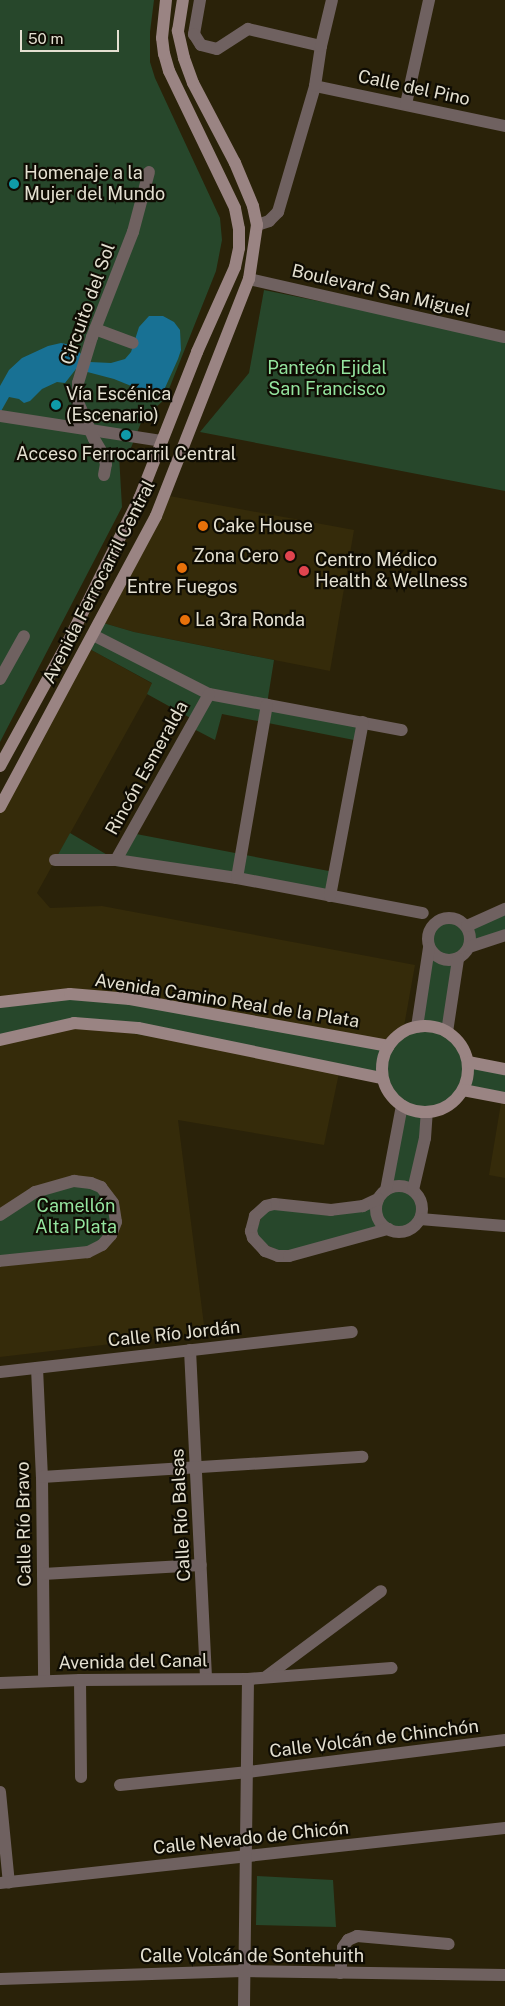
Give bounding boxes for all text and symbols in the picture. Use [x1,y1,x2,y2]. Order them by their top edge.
scale bar [22,20,121,52]
text: 50 m [28,30,63,47]
street label: Calle del Pino [356,66,472,110]
place label: Homenaje a la Mujer del Mundo [24,163,165,205]
marker: Homenaje a la Mujer del Mundo [8,178,20,190]
street label: Circuito del Sol [56,240,120,368]
street label: Boulevard San Miguel [290,260,472,322]
park label: Panteón Ejidal San Francisco [267,358,387,400]
place label: Vía Escénica (Escenario) [66,384,171,426]
marker: Vía Escénica (Escenario) [50,399,62,411]
marker: Acceso Ferrocarril Central [120,429,132,441]
place label: Acceso Ferrocarril Central [16,443,236,465]
street label: Avenida Ferrocarril Central [38,477,160,687]
place label: Cake House [213,515,313,537]
marker: Cake House [197,520,209,532]
place label: Zona Cero [193,545,279,567]
marker: Zona Cero [283,549,297,563]
place label: Centro Médico Health & Wellness [315,550,468,592]
marker: Entre Fuegos [176,562,188,574]
marker: Centro Médico Health & Wellness [297,564,311,578]
place label: Entre Fuegos [127,576,237,598]
place label: La 3ra Ronda [195,609,305,631]
marker: La 3ra Ronda [179,614,191,626]
street label: Rincón Esmeralda [101,697,193,839]
street label: Avenida Camino Real de la Plata [93,969,361,1033]
park label: Camellón Alta Plata [35,1196,117,1238]
street label: Calle Río Jordán [107,1316,241,1352]
street label: Calle Río Balsas [167,1448,195,1582]
street label: Calle Río Bravo [12,1461,36,1587]
street label: Avenida del Canal [58,1650,208,1674]
street label: Calle Volcán de Chinchón [268,1715,480,1763]
street label: Calle Nevado de Chicón [152,1817,350,1859]
street label: Calle Volcán de Sontehuith [139,1945,365,1967]

